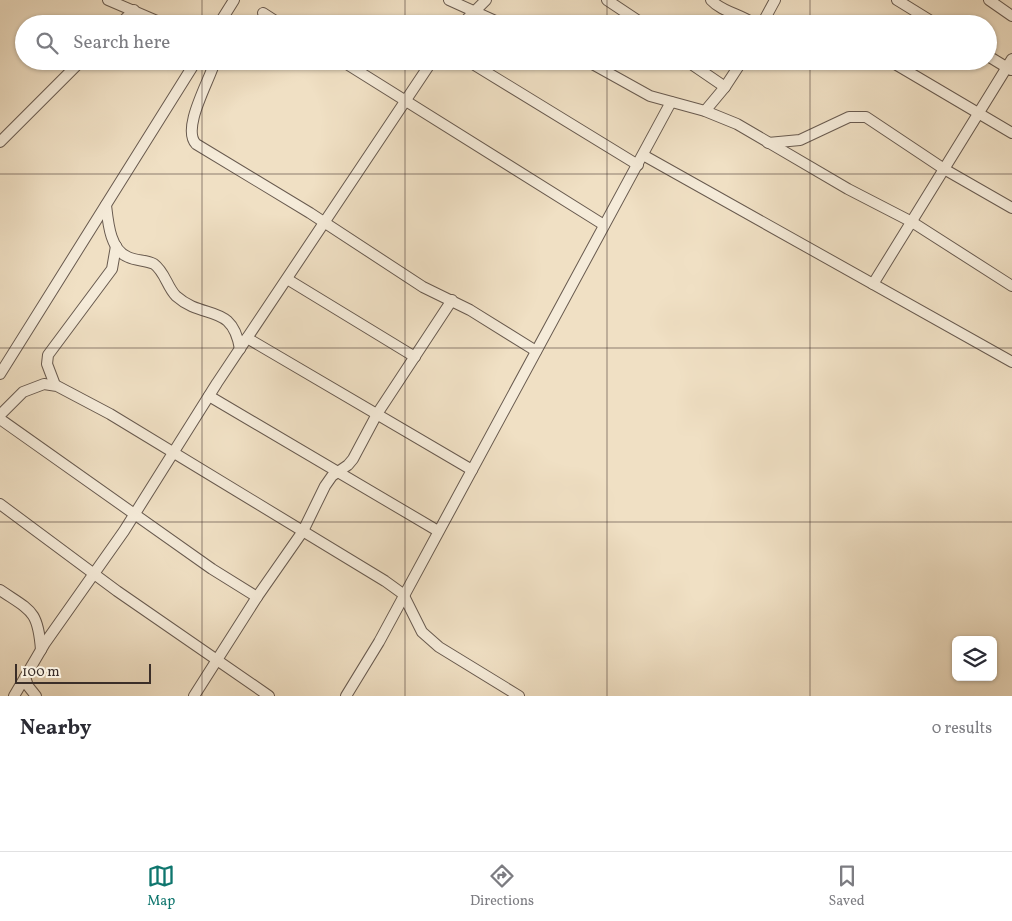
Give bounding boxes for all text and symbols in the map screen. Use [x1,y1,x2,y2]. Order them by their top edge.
search box [15,15,997,70]
icon: search [33,29,61,57]
text: Search here [73,30,170,56]
map controls [952,636,997,681]
button: layers [952,636,997,681]
scale bar [15,661,151,684]
text: 100 m [22,663,60,682]
text: Nearby [20,714,91,743]
text: 0 results [932,718,992,740]
tab: Map [147,862,175,911]
tab: Directions [470,862,534,911]
tab: Saved [829,862,865,911]

